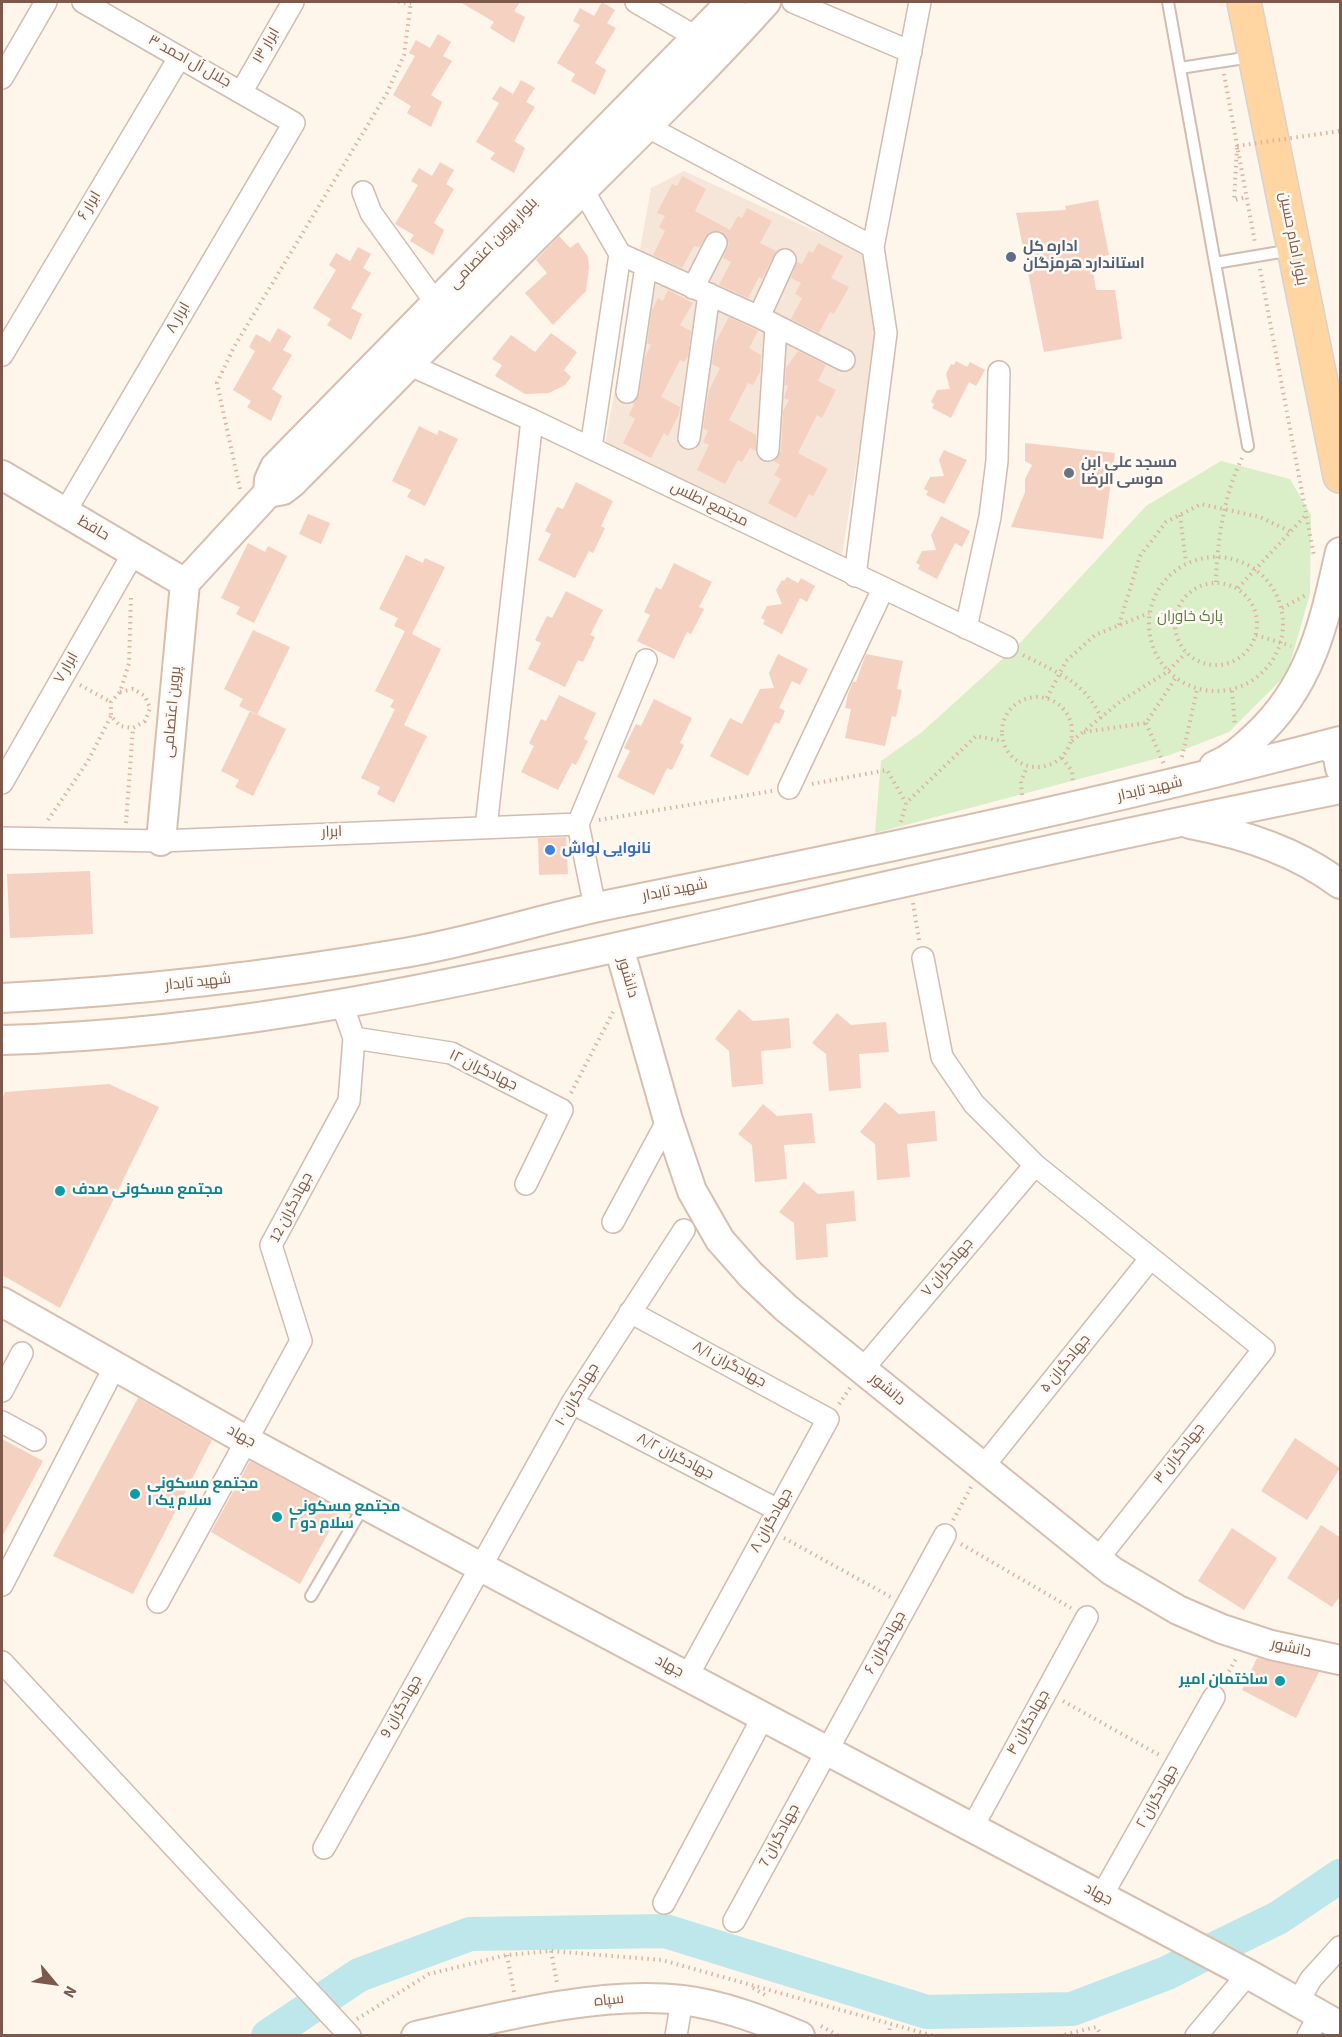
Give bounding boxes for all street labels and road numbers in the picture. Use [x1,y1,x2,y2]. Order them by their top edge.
street label: ابرار ۱۳ [250,25,284,67]
street label: جلال آل احمد ۳ [144,32,234,92]
street label: ابرار ۶ [74,188,106,224]
street label: بلوار امام حسین [1274,191,1310,287]
street label: بلوار پروین اعتصامی [446,195,542,293]
street label: ابرار ۸ [163,299,195,337]
street label: مجتمع اطلس [667,478,751,532]
street label: حافظ [74,513,112,545]
street label: ابرار ۷ [51,649,83,687]
street label: پروین اعتصامی [160,666,186,758]
street label: شهید تابدار [1116,774,1184,806]
street label: ابرار [321,824,343,842]
street label: شهید تابدار [641,876,709,906]
street label: دانشور [613,956,641,1000]
street label: شهید تابدار [164,971,232,995]
street label: جهادگران ۱۲ [446,1047,520,1095]
street label: جهادگران 12 [267,1170,317,1246]
street label: جهادگران ۷ [918,1235,978,1301]
street label: جهادگران ۵ [1037,1331,1095,1397]
street label: جهادگران ۸/۱ [689,1338,769,1392]
street label: جهادگران ۱۰ [552,1360,604,1430]
street label: دانشور [866,1370,908,1410]
street label: جهادگران ۳ [1151,1420,1209,1488]
street label: جهاد [224,1422,258,1452]
street label: جهادگران ۸/۲ [633,1430,717,1484]
street label: جهادگران ۸ [747,1486,797,1556]
street label: جهادگران ۶ [861,1609,911,1677]
street label: دانشور [1269,1636,1313,1662]
street label: جهاد [652,1652,686,1682]
street label: جهادگران 9 [377,1672,427,1742]
street label: جهادگران ۴ [1004,1687,1054,1759]
street label: جهادگران ۲ [1133,1762,1183,1832]
street label: جهادگران 7 [756,1801,804,1871]
street label: جهاد [1081,1880,1115,1910]
street label: سپاه [593,1990,625,2012]

